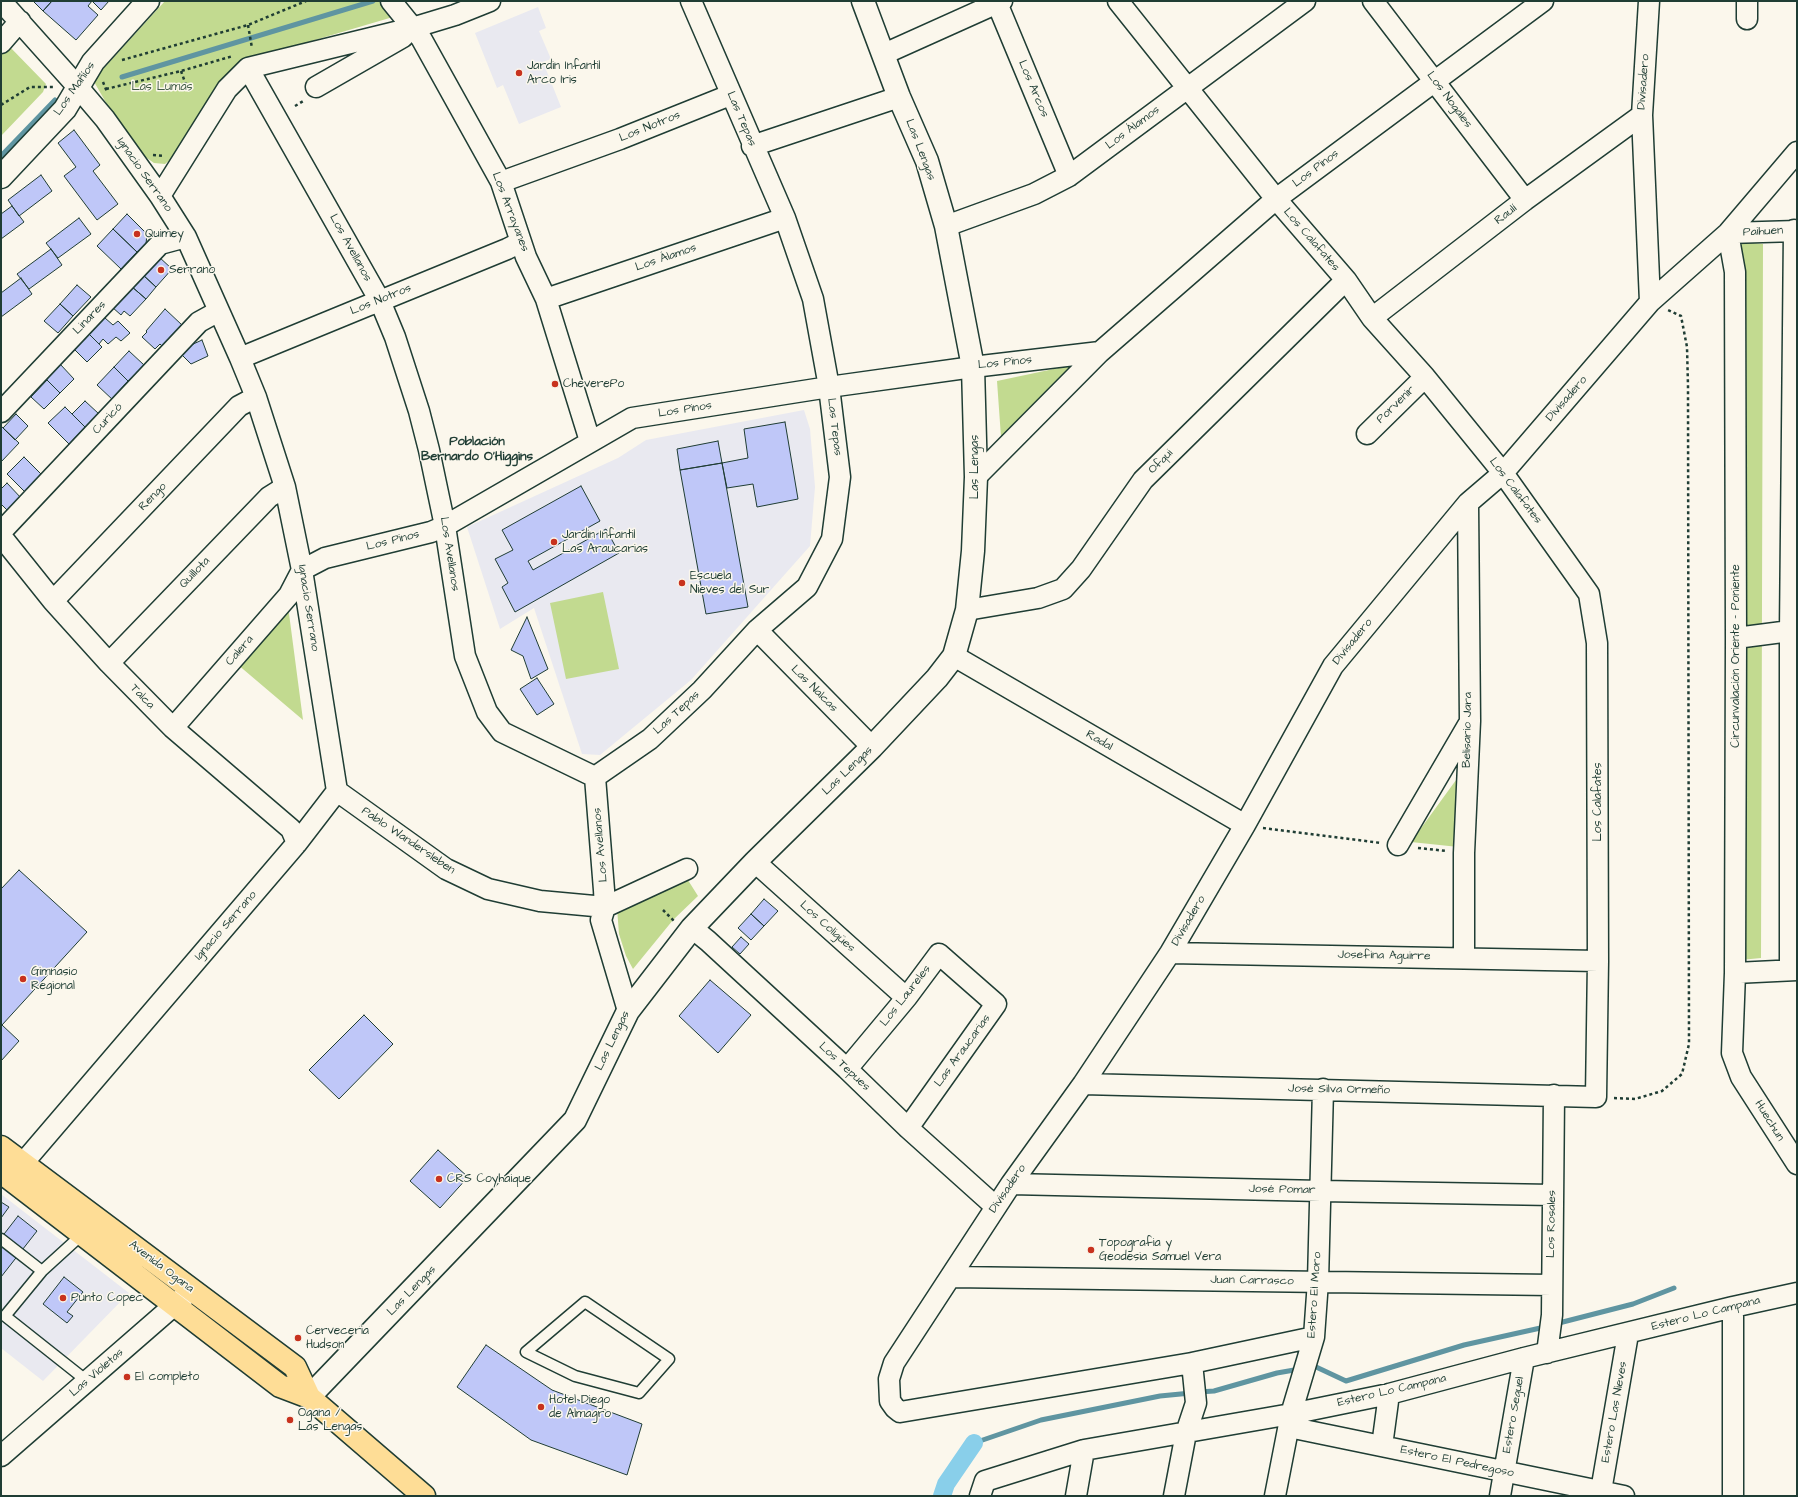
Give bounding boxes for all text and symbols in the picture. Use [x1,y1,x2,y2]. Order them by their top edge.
street label: Divisadero [1635,54,1653,110]
street label: Los Arcos [1015,58,1051,120]
street label: Los Mañíos [51,59,99,119]
place label: Jardin Infantil Arco Iris [527,59,600,87]
marker: Jardin Infantil Arco Iris [514,68,524,78]
street label: Los Nogales [1423,69,1475,131]
park label: Las Lumas [131,80,193,94]
street label: Las Tepas [723,89,759,149]
street label: Los Álamos [1103,103,1163,153]
street label: Los Notros [617,108,683,146]
street label: Las Lengas [902,117,938,183]
street label: Ignacio Serrano [113,135,175,215]
street label: Los Pinos [1290,147,1342,191]
street label: Los Arrayanes [488,170,532,254]
street label: Raulí [1492,202,1520,228]
street label: Los Calafates [1280,205,1342,275]
street label: Los Avellanos [326,212,374,284]
street label: Paihuen [1743,224,1783,240]
place label: Quimey [145,227,184,241]
marker: Quimey [132,229,142,239]
street label: Los Álamos [634,241,698,275]
place label: Serrano [169,263,215,277]
marker: Serrano [156,265,166,275]
street label: Los Notros [348,281,414,319]
street label: Linares [70,298,110,338]
street label: Los Pinos [977,353,1033,373]
street label: Divisadero [1543,373,1591,425]
place label: CheverePo [563,377,624,391]
marker: CheverePo [550,379,560,389]
street label: Porvenir [1374,383,1418,427]
street label: Las Tepas [823,397,845,457]
street label: Los Pinos [657,399,713,421]
street label: Curicó [90,400,126,438]
district label: Población Bernardo O'Higgins [421,434,533,465]
street label: Las Lengas [968,435,982,499]
street label: Ofqui [1146,447,1176,477]
street label: Los Calafates [1485,455,1545,527]
street label: Rengo [136,480,170,514]
street label: Los Avellanos [436,516,462,592]
street label: Los Pinos [365,527,421,555]
place label: Jardín Infantil Las Araucarias [562,528,648,556]
marker: Jardín Infantil Las Araucarias [549,537,559,547]
street label: Quillota [177,554,213,592]
street label: Ignacio Serrano [294,564,322,652]
street label: Circunvalación Oriente - Poniente [1729,564,1743,748]
place label: Escuela Nieves del Sur [690,569,769,597]
marker: Escuela Nieves del Sur [677,578,687,588]
street label: Divisadero [1330,616,1376,668]
street label: Calera [223,633,257,669]
street label: Las Nalcas [788,663,840,715]
street label: Talca [127,682,157,712]
street label: Las Tepas [651,688,703,738]
street label: Belisario Jara [1460,692,1476,768]
street label: Radal [1083,728,1115,754]
street label: Las Lengas [820,743,876,799]
street label: Los Calafates [1591,762,1605,842]
street label: Pablo Wandersleben [358,804,458,878]
street label: Los Avellanos [591,807,611,883]
street label: Ignacio Serrano [192,888,260,964]
street label: Divisadero [1169,893,1209,949]
street label: Los Coligües [796,898,858,956]
street label: Josefina Aguirre [1337,948,1431,964]
street label: Los Laureles [878,962,934,1030]
place label: Gimnasio Regional [31,965,77,993]
marker: Gimnasio Regional [18,974,28,984]
street label: Las Lengas [592,1009,634,1073]
street label: Las Araucarias [932,1012,994,1090]
street label: Los Tepues [815,1040,873,1094]
street label: José Silva Ormeño [1288,1082,1390,1098]
street label: Huechun [1751,1098,1787,1144]
street label: Divisadero [986,1162,1030,1216]
place label: CRS Coyhaique [447,1172,531,1186]
marker: CRS Coyhaique [434,1174,444,1184]
street label: José Pomar [1248,1182,1316,1198]
street label: Los Rosales [1544,1190,1560,1258]
place label: Topografia y Geodesia Samuel Vera [1099,1236,1221,1264]
street label: Avenida Ogana [126,1238,196,1296]
marker: Topografia y Geodesia Samuel Vera [1086,1245,1096,1255]
street label: Estero El Moro [1305,1251,1325,1339]
street label: Las Lengas [384,1263,440,1319]
street label: Juan Carrasco [1210,1273,1294,1289]
place label: Punto Copec [71,1291,143,1305]
marker: Punto Copec [58,1293,68,1303]
street label: Estero Lo Campana [1650,1294,1762,1334]
place label: Cerveceria Hudson [306,1324,369,1352]
marker: Cerveceria Hudson [293,1333,303,1343]
street label: Las Violetas [67,1346,127,1400]
street label: Estero Las Nieves [1599,1360,1631,1464]
place label: El completo [135,1370,199,1384]
street label: Estero Lo Campana [1336,1371,1448,1411]
marker: El completo [122,1372,132,1382]
street label: Estero Seguel [1500,1376,1528,1454]
place label: Hotel Diego de Almagro [549,1393,611,1421]
marker: Hotel Diego de Almagro [536,1402,546,1412]
place label: Ogana / Las Lengas [298,1406,362,1434]
marker: Ogana / Las Lengas [285,1415,295,1425]
street label: Estero El Pedregoso [1399,1443,1515,1481]

